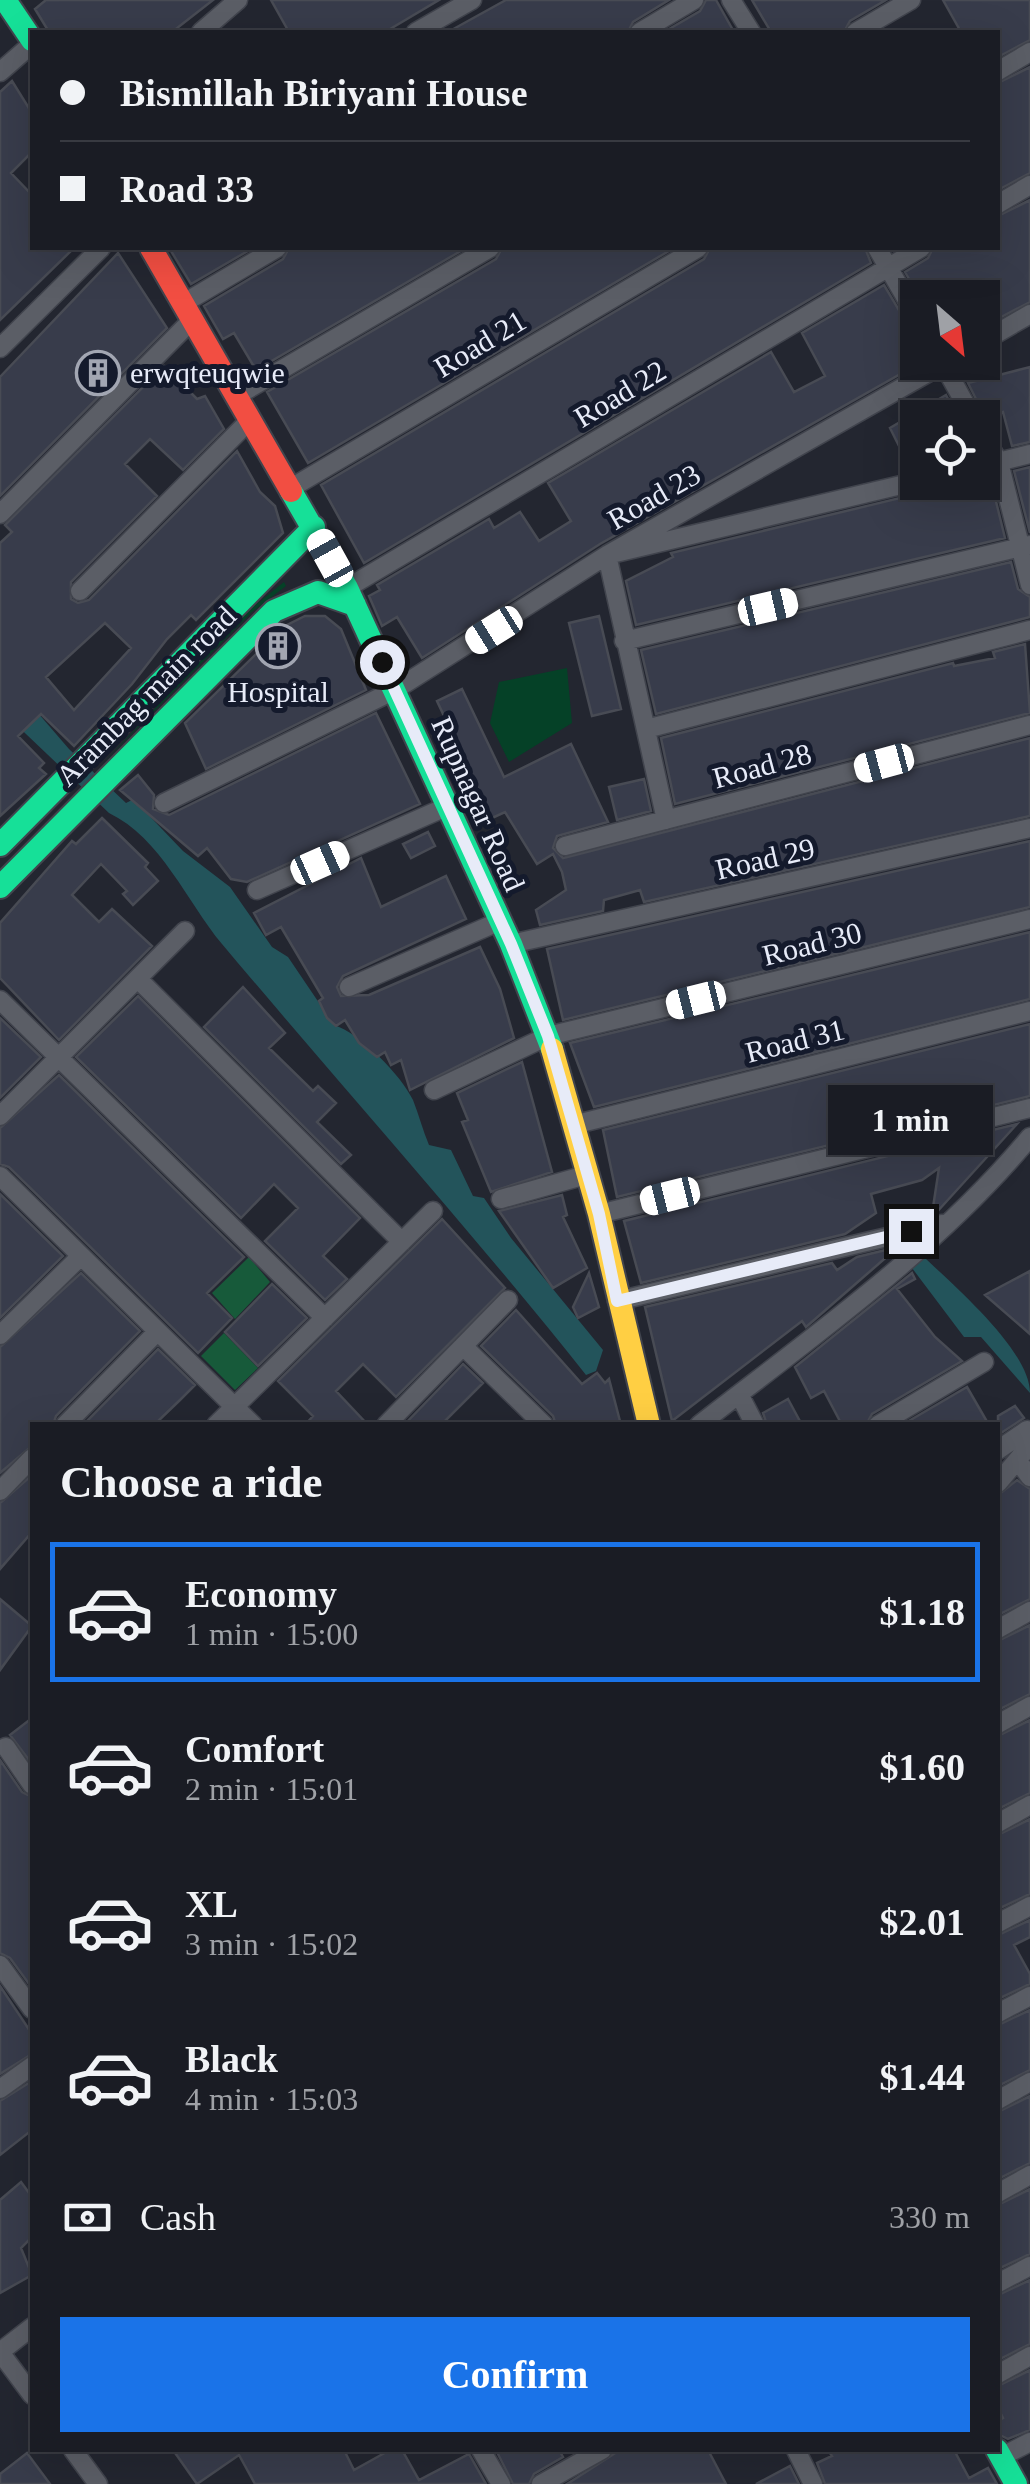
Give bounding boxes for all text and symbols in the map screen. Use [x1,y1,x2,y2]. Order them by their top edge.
text: Bismillah Biriyani House [120,72,528,114]
text: Road 33 [120,168,254,210]
north arrow [900,280,1000,380]
map controls [900,280,1000,500]
street label: Road 21 [428,303,531,384]
building icon: erwqteuqwie [75,350,121,396]
street label: Road 22 [568,353,671,434]
place label: erwqteuqwie [130,356,285,389]
button: locate [900,400,1000,500]
street label: Road 23 [602,457,706,536]
car [302,524,358,592]
car [735,586,801,628]
street label: Arambag main road [49,599,242,792]
car [461,601,527,659]
building icon: Hospital [255,623,301,669]
route start [360,640,405,685]
place label: Hospital [227,675,329,708]
street label: Rupnagar Road [425,711,532,896]
street label: Road 28 [709,737,815,795]
car [851,741,917,785]
street label: Road 29 [712,831,818,886]
car [286,837,354,889]
street label: Road 30 [759,915,865,972]
car [663,978,729,1022]
street label: Road 31 [742,1012,848,1069]
callout: 1 min [828,1086,994,1156]
text: 1 min [872,1102,949,1138]
car [637,1174,703,1218]
route end [889,1209,934,1254]
text: Choose a ride [60,1457,323,1507]
icon: car [65,1567,155,1657]
text: Economy [185,1573,337,1615]
text: $1.18 [880,1591,965,1633]
text: 1 min · 15:00 [185,1616,358,1652]
icon: car [65,1722,155,1812]
text: Comfort [185,1728,324,1770]
text: $1.60 [880,1746,965,1788]
text: 2 min · 15:01 [185,1771,358,1807]
icon: car [65,1877,155,1967]
text: XL [185,1883,238,1925]
text: $2.01 [880,1901,965,1943]
text: 3 min · 15:02 [185,1926,358,1962]
icon: car [65,2032,155,2122]
text: Black [185,2038,278,2080]
text: $1.44 [880,2056,965,2098]
text: 4 min · 15:03 [185,2081,358,2117]
icon: cash [60,2190,115,2245]
text: Cash [140,2196,216,2238]
text: 330 m [889,2199,970,2235]
button: Confirm [60,2317,970,2432]

